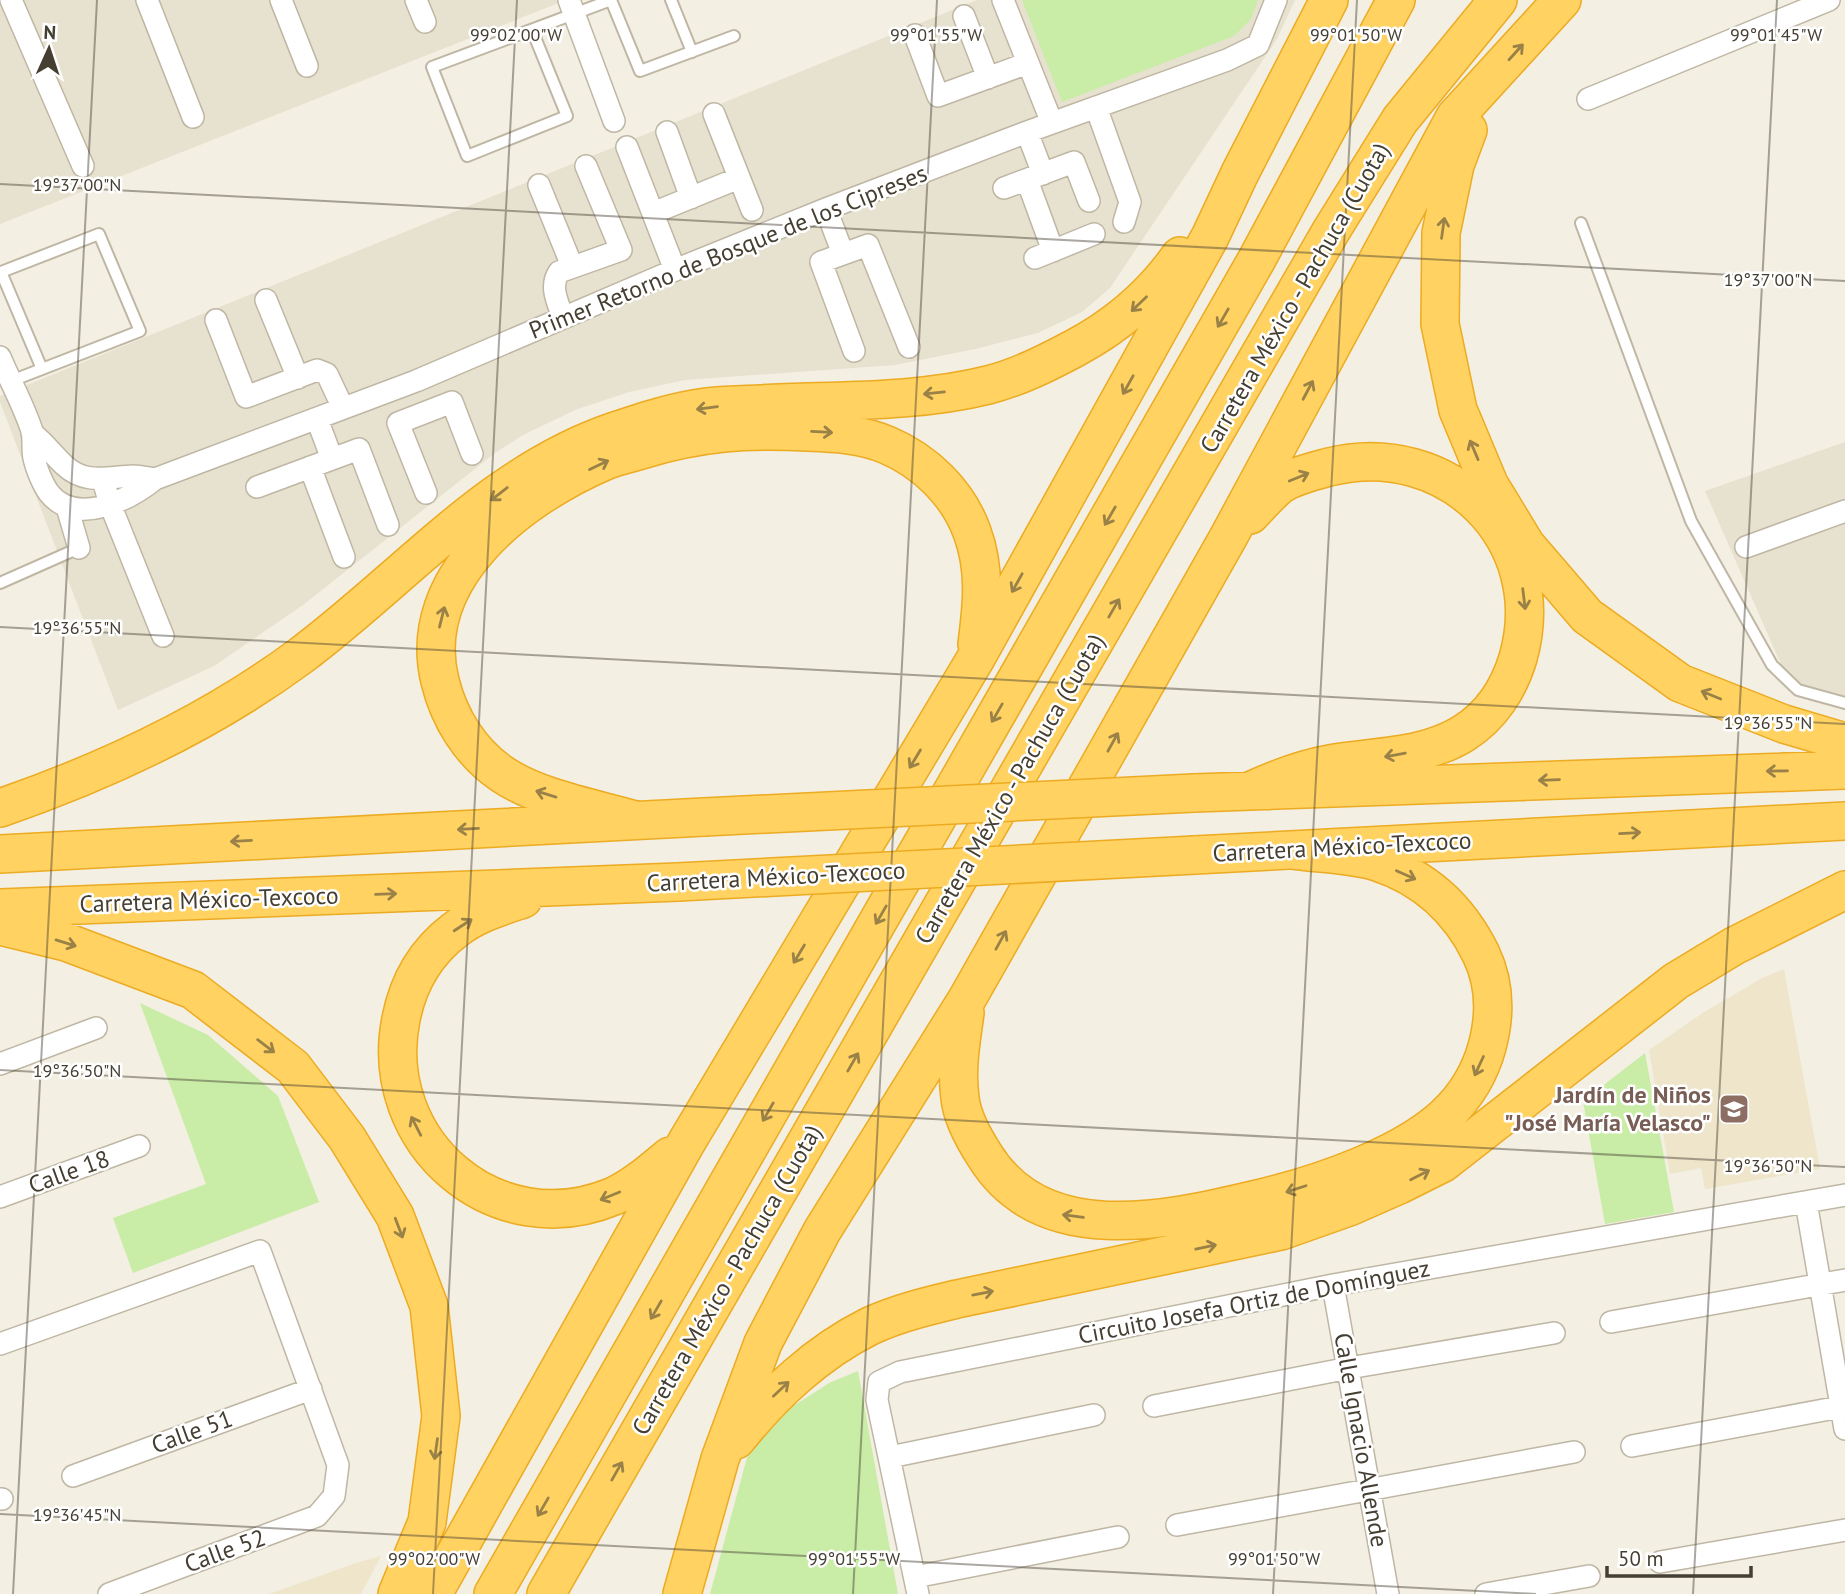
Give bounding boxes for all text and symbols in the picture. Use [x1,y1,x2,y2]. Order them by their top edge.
north arrow [14,14,84,84]
text: N [43,20,57,44]
text: 99°02'00"W [470,23,562,46]
text: 99°01'55"W [890,23,982,46]
text: 99°01'50"W [1310,23,1402,46]
text: 99°01'45"W [1730,23,1822,46]
one-way arrow [1507,43,1523,61]
street label: Carretera México - Pachuca (Cuota) [1193,137,1396,459]
street label: Primer Retorno de Bosque de los Cipreses [524,157,931,346]
text: 19°37'00"N [33,173,121,196]
one-way arrow [1436,217,1449,240]
text: 19°37'00"N [1724,268,1812,291]
one-way arrow [1130,296,1147,313]
one-way arrow [1216,307,1229,328]
one-way arrow [1121,374,1135,394]
one-way arrow [1301,380,1315,400]
one-way arrow [923,387,945,400]
one-way arrow [696,402,719,415]
one-way arrow [810,426,833,439]
one-way arrow [1467,440,1480,462]
one-way arrow [588,457,609,471]
one-way arrow [1288,470,1309,483]
one-way arrow [490,486,509,501]
one-way arrow [1103,505,1117,525]
one-way arrow [1010,573,1024,593]
one-way arrow [1517,587,1530,610]
one-way arrow [1107,599,1121,619]
one-way arrow [436,606,449,629]
text: 19°36'55"N [33,616,121,639]
street label: Carretera México - Pachuca (Cuota) [908,628,1111,950]
one-way arrow [1701,688,1723,701]
one-way arrow [990,702,1003,723]
text: 19°36'55"N [1724,711,1812,734]
one-way arrow [1106,732,1120,752]
one-way arrow [908,748,922,768]
one-way arrow [1384,749,1407,762]
one-way arrow [1766,765,1789,778]
one-way arrow [1538,773,1561,786]
one-way arrow [535,786,557,799]
one-way arrow [458,823,480,836]
street label: Carretera México-Texcoco [1212,824,1472,869]
one-way arrow [1618,826,1641,839]
one-way arrow [231,835,253,848]
street label: Carretera México-Texcoco [646,854,906,899]
one-way arrow [1395,869,1416,882]
street label: Carretera México-Texcoco [79,879,339,920]
one-way arrow [375,887,398,900]
one-way arrow [874,904,888,924]
one-way arrow [453,917,473,931]
one-way arrow [994,930,1008,950]
one-way arrow [55,937,77,950]
one-way arrow [792,943,806,963]
one-way arrow [256,1039,275,1054]
one-way arrow [846,1052,860,1072]
one-way arrow [1472,1055,1485,1076]
text: 19°36'50"N [33,1059,121,1082]
place label: Jardín de Niños "José María Velasco" [1504,1079,1711,1138]
school or university icon: Jardín de Niños "José María Velasco" [1717,1092,1751,1126]
one-way arrow [761,1101,774,1122]
one-way arrow [408,1116,422,1137]
street label: Carretera México - Pachuca (Cuota) [625,1119,828,1441]
street label: Calle 18 [24,1143,114,1200]
text: 19°36'50"N [1724,1154,1812,1177]
one-way arrow [1409,1167,1430,1181]
one-way arrow [1286,1184,1308,1196]
one-way arrow [600,1190,621,1203]
one-way arrow [1062,1210,1085,1223]
one-way arrow [394,1217,406,1239]
one-way arrow [1194,1240,1217,1254]
street label: Circuito Josefa Ortiz de Domínguez [1075,1252,1432,1351]
one-way arrow [971,1286,994,1300]
one-way arrow [649,1299,662,1320]
street label: Calle Ignacio Allende [1327,1330,1396,1549]
one-way arrow [772,1381,789,1398]
street label: Calle 51 [147,1403,237,1460]
one-way arrow [430,1437,443,1460]
one-way arrow [610,1462,624,1482]
one-way arrow [536,1497,550,1517]
text: 19°36'45"N [33,1503,121,1526]
street label: Calle 52 [180,1522,270,1579]
scale bar [1607,1534,1750,1578]
text: 50 m [1618,1545,1664,1572]
text: 99°02'00"W [388,1547,480,1570]
text: 99°01'55"W [808,1547,900,1570]
text: 99°01'50"W [1228,1547,1320,1570]

